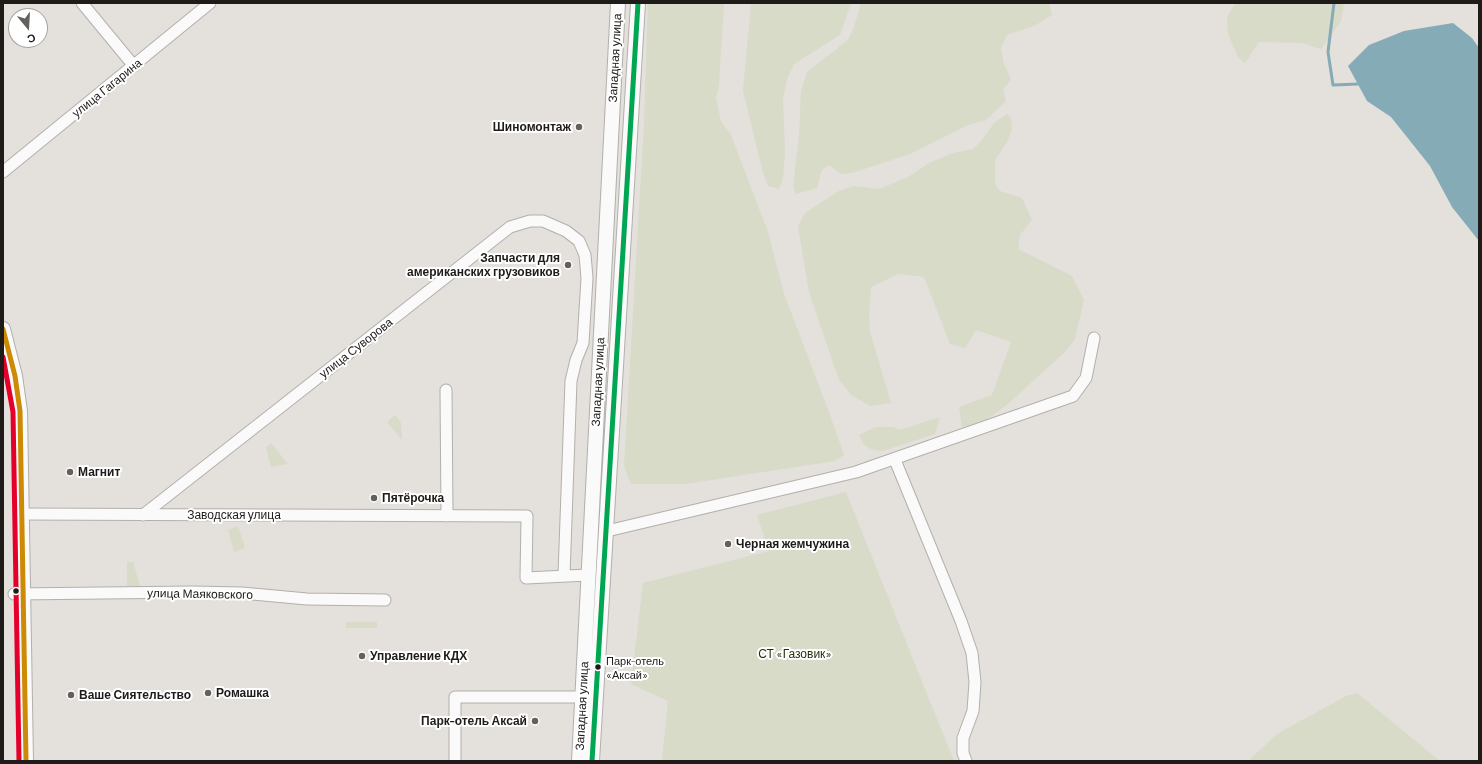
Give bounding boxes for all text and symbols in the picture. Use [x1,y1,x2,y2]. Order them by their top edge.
north arrow [8,8,48,48]
street label: Западная улица [605,13,625,103]
text: С [26,32,37,46]
street label: улица Гагарина [69,56,145,120]
place label: Шиномонтаж [493,120,571,134]
marker: Шиномонтаж [574,122,584,132]
place label: Запчасти для американских грузовиков [407,251,560,279]
marker: Запчасти для американских грузовиков [563,260,573,270]
street label: улица Суворова [316,315,396,381]
street label: Западная улица [588,337,608,427]
place label: Магнит [78,465,120,479]
marker: Магнит [65,467,75,477]
place label: Пятёрочка [382,491,444,505]
marker: Пятёрочка [369,493,379,503]
street label: Заводская улица [187,508,281,522]
place label: Черная жемчужина [736,537,849,551]
marker: Черная жемчужина [723,539,733,549]
unlabelled marker [11,586,21,596]
street label: улица Маяковского [147,586,253,602]
park label: СТ «Газовик» [758,647,832,661]
place label: Управление КДХ [370,649,467,663]
marker: Управление КДХ [357,651,367,661]
place label: Парк-отель «Аксай» [606,654,664,680]
street label: Западная улица [572,661,592,751]
marker: Парк-отель «Аксай» [593,662,603,672]
place label: Ромашка [216,686,269,700]
place label: Ваше Сиятельство [79,688,191,702]
marker: Ромашка [203,688,213,698]
marker: Ваше Сиятельство [66,690,76,700]
place label: Парк-отель Аксай [421,714,527,728]
marker: Парк-отель Аксай [530,716,540,726]

